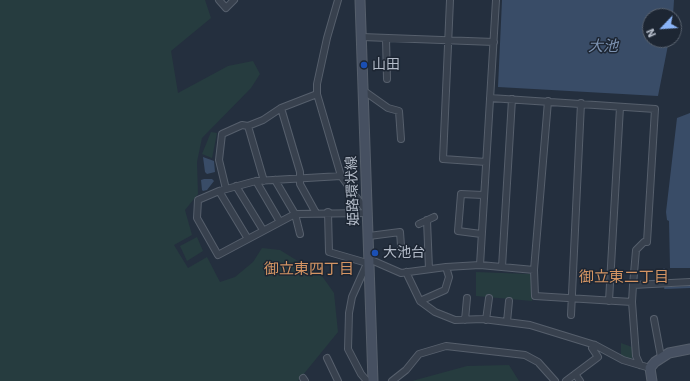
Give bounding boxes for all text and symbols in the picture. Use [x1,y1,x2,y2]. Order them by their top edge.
north arrow [642,8,682,48]
text: N [644,26,659,39]
water label: 大池 [588,38,618,56]
place label: 山田 [372,57,400,73]
marker: 山田 [359,60,369,70]
street label: 姫路環状線 [343,156,363,226]
place label: 大池台 [383,245,425,261]
marker: 大池台 [370,248,380,258]
district label: 御立東四丁目 [264,261,354,279]
district label: 御立東二丁目 [579,269,669,287]

